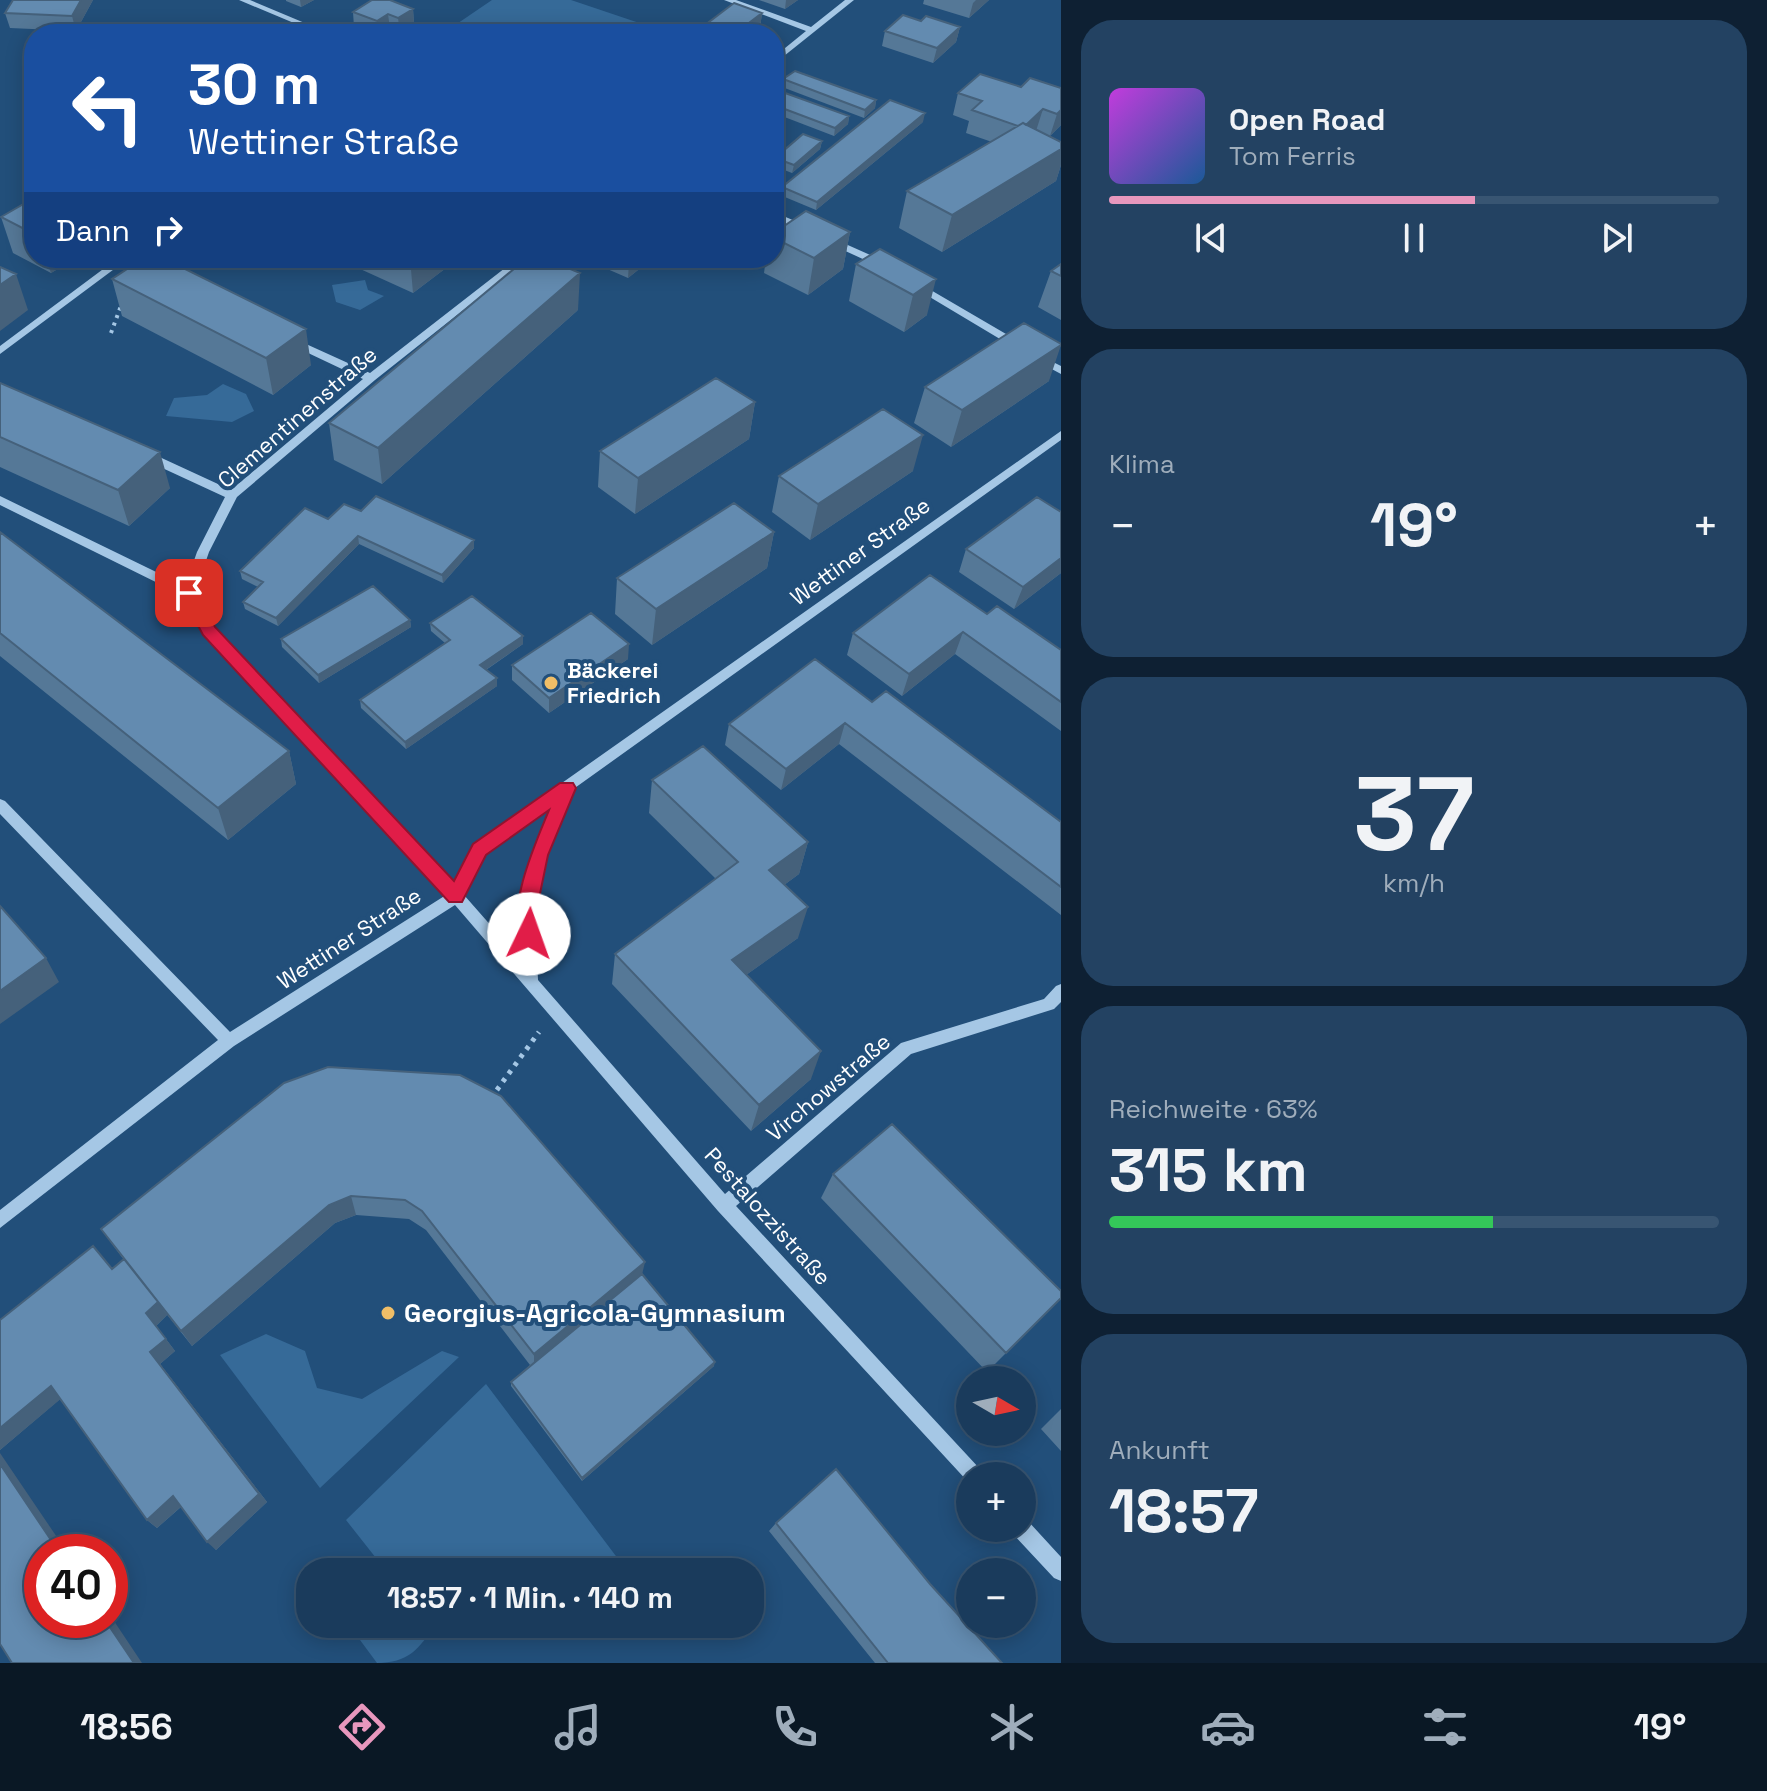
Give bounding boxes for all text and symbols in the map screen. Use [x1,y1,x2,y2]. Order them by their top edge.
text: 30 m [188,49,320,120]
icon: left [56,56,160,160]
text: Open Road [1229,100,1385,139]
text: Wettiner Straße [188,119,460,165]
text: Tom Ferris [1229,139,1356,173]
icon: right [146,208,190,252]
text: Dann [56,211,130,250]
icon: previous [1189,216,1233,260]
icon: pause [1392,216,1436,260]
icon: next [1595,216,1639,260]
street label: Clementinenstraße [212,340,382,494]
text: Klima [1109,447,1175,481]
text: 19° [1370,487,1458,564]
street label: Wettiner Straße [785,491,935,611]
text: − [1109,498,1136,554]
text: + [1692,498,1719,554]
pin [155,559,223,627]
icon: arrive [167,571,211,615]
place label: Bäckerei Friedrich [567,656,661,709]
marker: Bäckerei Friedrich [542,674,560,692]
text: 37 [1354,748,1474,880]
text: km/h [1383,866,1445,900]
street label: Wettiner Straße [272,881,426,995]
position arrow [487,892,571,976]
street label: Virchowstraße [760,1027,896,1147]
text: Reichweite · 63% [1109,1092,1318,1126]
text: 315 km [1109,1132,1308,1209]
street label: Pestalozzistraße [699,1141,837,1291]
place label: Georgius-Agricola-Gymnasium [404,1296,786,1330]
marker: Georgius-Agricola-Gymnasium [379,1304,397,1322]
north arrow [956,1366,1036,1446]
map controls [956,1366,1036,1638]
text: Ankunft [1109,1433,1210,1467]
button: + [956,1462,1036,1542]
text: 18:57 [1109,1473,1259,1550]
speed limit sign: 40 [24,1534,128,1638]
button: − [956,1558,1036,1638]
text: 18:57 · 1 Min. · 140 m [387,1578,673,1617]
icon: directions [334,1699,390,1755]
icon: music [550,1699,606,1755]
icon: phone [767,1699,823,1755]
icon: climate [984,1699,1040,1755]
icon: car [1200,1699,1256,1755]
icon: filters [1417,1699,1473,1755]
text: 18:56 [80,1704,173,1750]
text: 19° [1634,1704,1687,1750]

